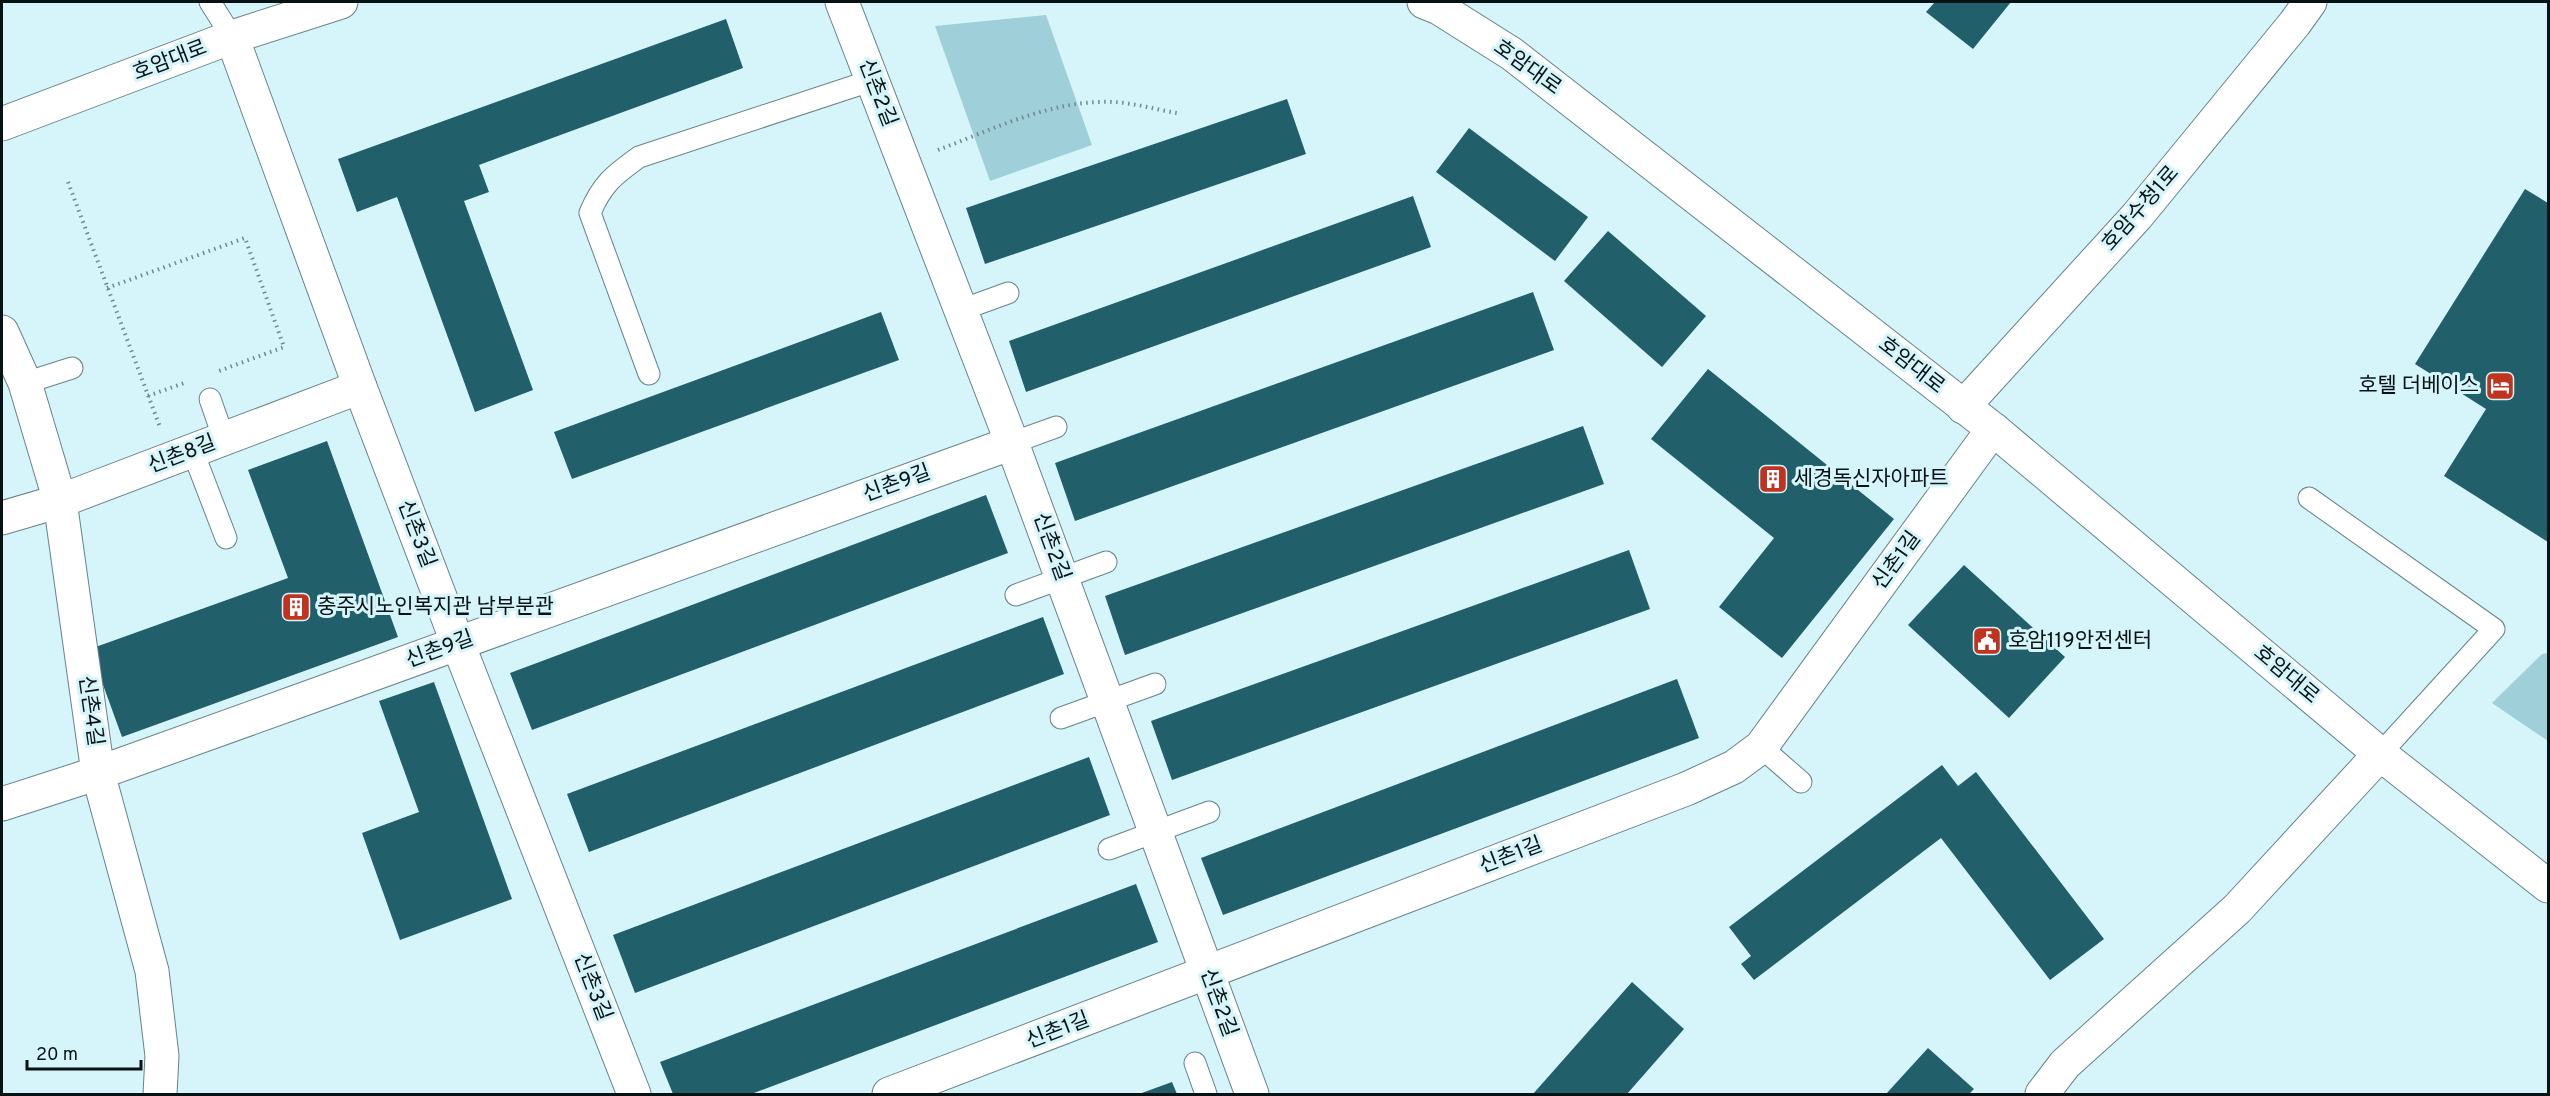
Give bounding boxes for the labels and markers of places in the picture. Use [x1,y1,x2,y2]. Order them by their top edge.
hotel icon: 호텔 더베이스 [2484,370,2516,402]
place label: 호텔 더베이스 [2358,373,2479,400]
building icon: 세경독신자아파트 [1757,463,1789,495]
place label: 세경독신자아파트 [1794,466,1949,493]
building icon: 충주시노인복지관 남부분관 [280,591,312,623]
place label: 충주시노인복지관 남부분관 [317,594,554,621]
public building icon: 호암119안전센터 [1971,625,2003,657]
place label: 호암119안전센터 [2008,628,2152,655]

